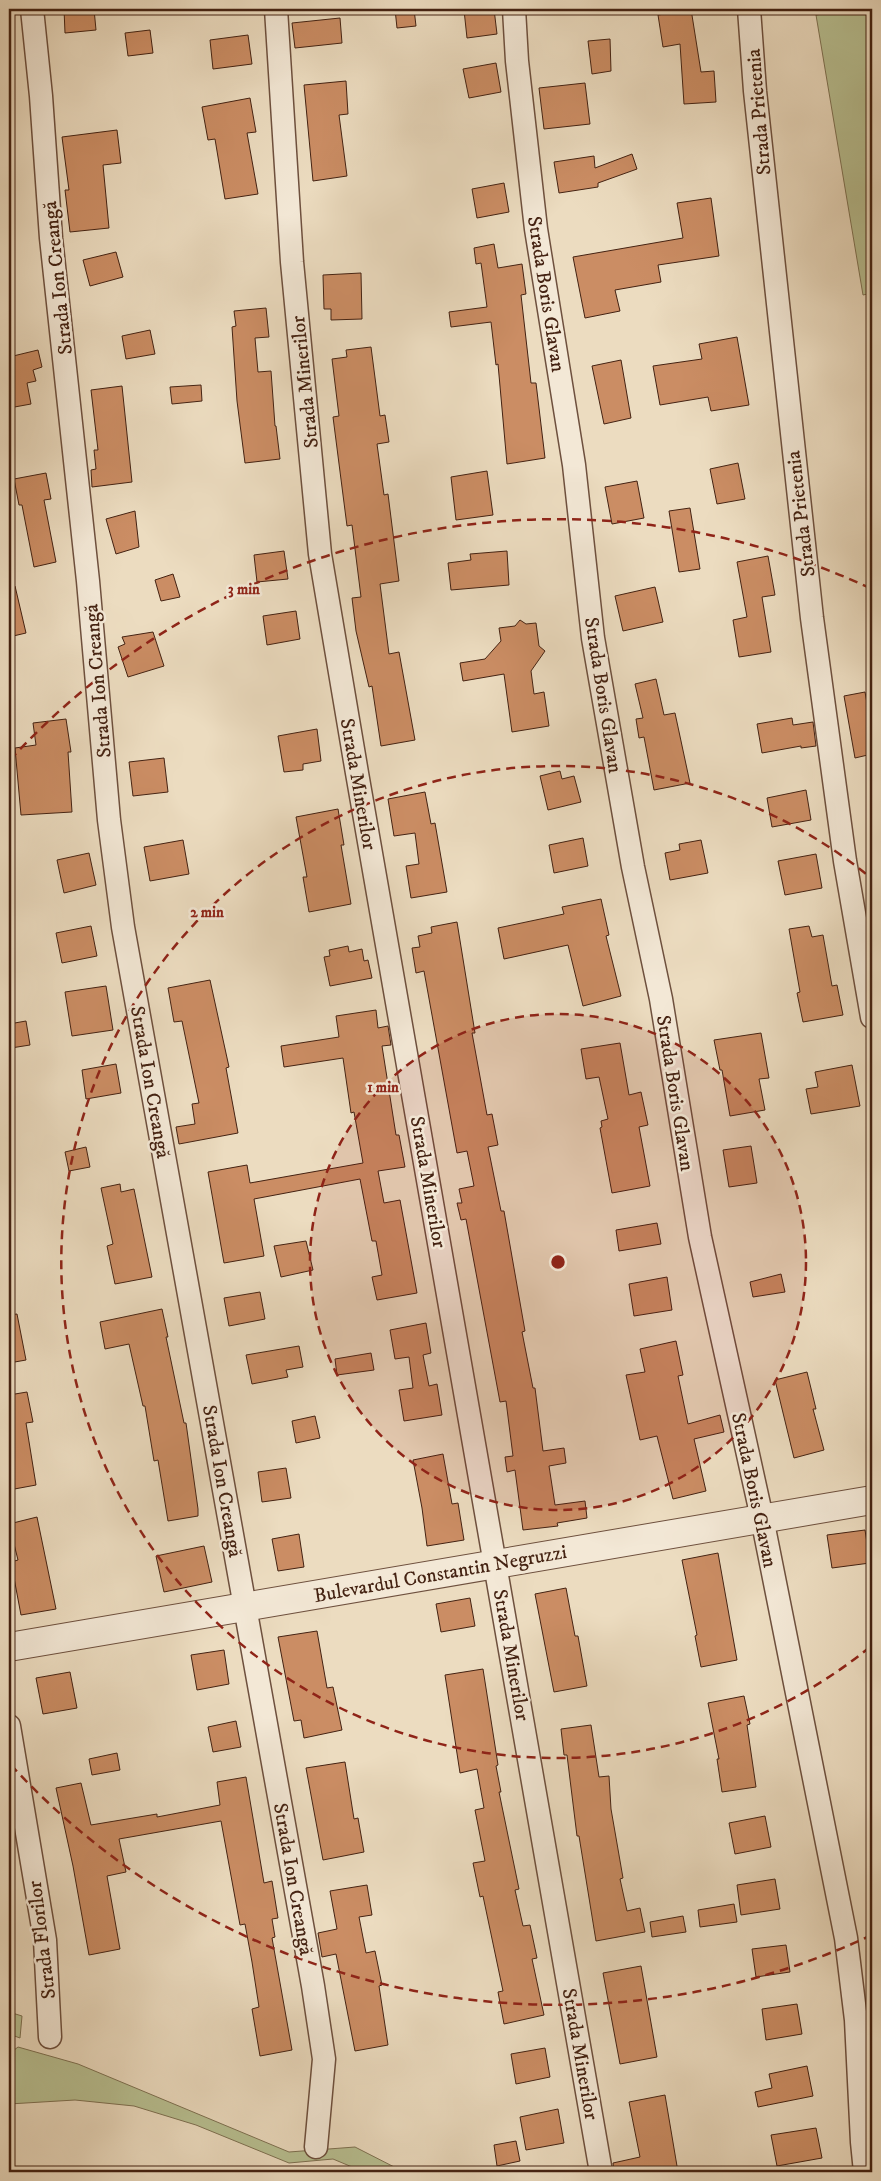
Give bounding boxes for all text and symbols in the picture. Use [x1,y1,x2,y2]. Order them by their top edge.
street label: Strada Prietenia [741,47,777,176]
street label: Strada Ion Creangă [38,199,79,356]
street label: Strada Boris Glavan [521,214,570,375]
street label: Strada Minerilor [286,314,325,449]
street label: Strada Prietenia [781,449,822,578]
text: 3 min [228,580,260,599]
street label: Strada Ion Creangă [79,603,118,759]
street label: Strada Boris Glavan [578,615,627,776]
street label: Strada Minerilor [334,716,382,853]
text: 2 min [190,903,224,922]
street label: Strada Ion Creangă [124,1004,175,1161]
street label: Strada Boris Glavan [650,1013,699,1174]
text: 1 min [367,1078,399,1097]
street label: Strada Minerilor [404,1114,452,1251]
centre of rings [549,1253,567,1271]
street label: Strada Ion Creangă [196,1403,247,1560]
street label: Strada Boris Glavan [725,1411,782,1571]
street label: Bulevardul Constantin Negruzzi [312,1540,569,1609]
street label: Strada Minerilor [487,1587,535,1724]
street label: Strada Ion Creangă [267,1801,318,1958]
street label: Strada Florilor [23,1879,62,2000]
street label: Strada Minerilor [556,1986,604,2123]

